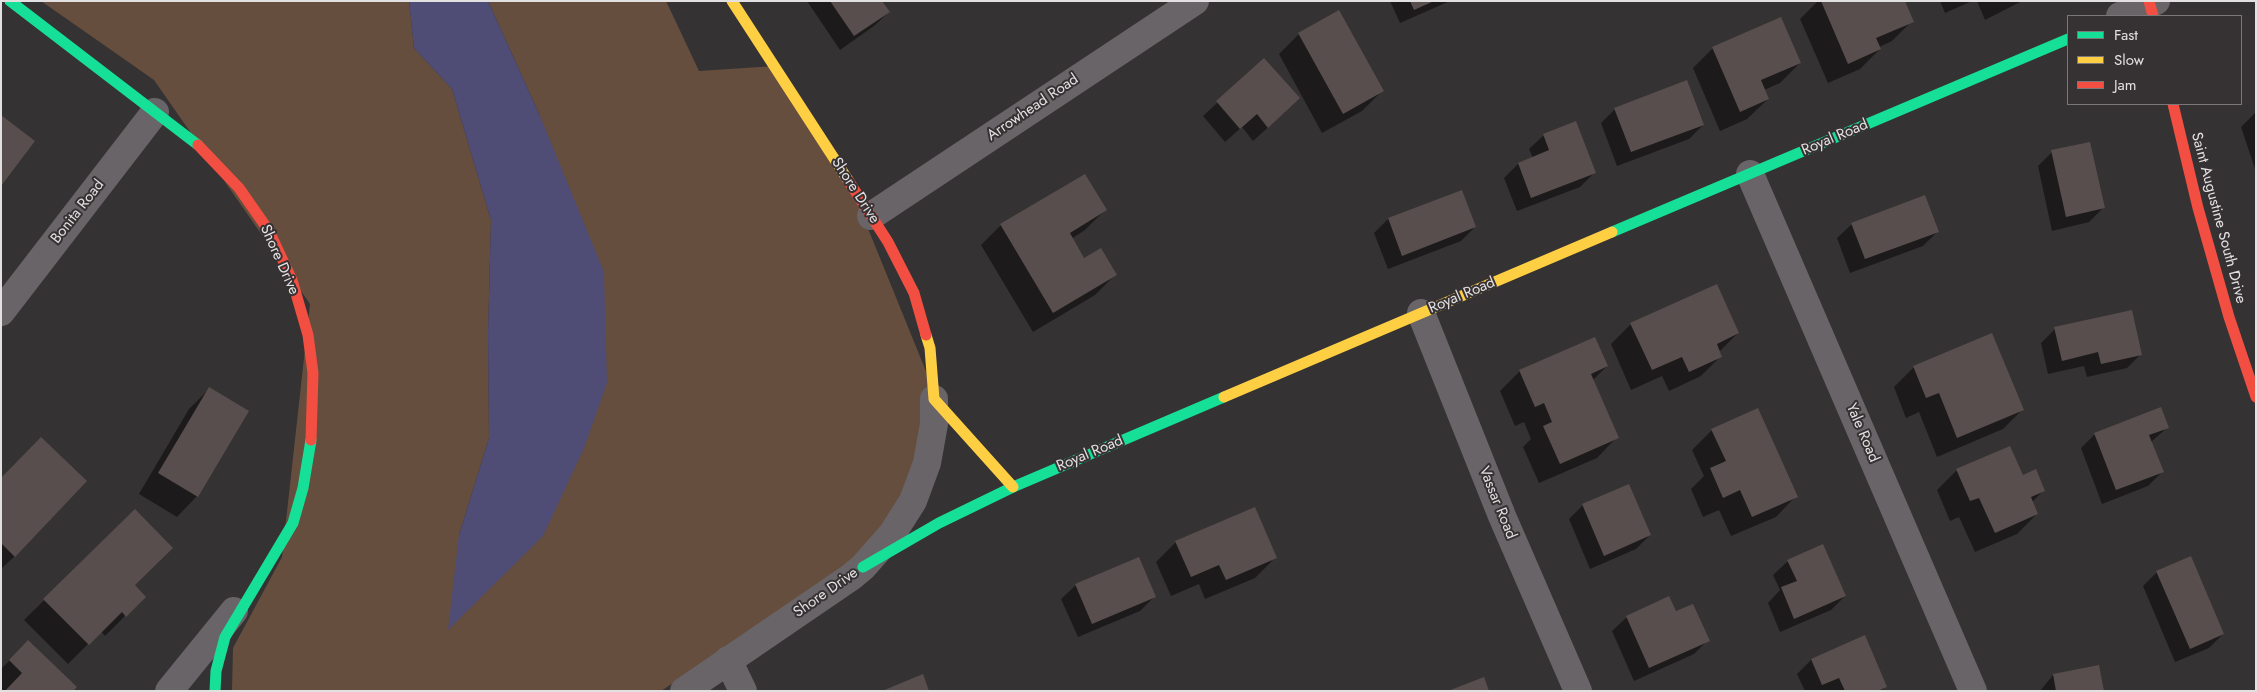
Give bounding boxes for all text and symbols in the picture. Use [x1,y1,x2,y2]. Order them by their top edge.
legend [2067,15,2242,105]
text: Fast [2114,24,2138,46]
text: Slow [2114,49,2144,71]
street label: Arrowhead Road [984,71,1082,145]
text: Jam [2114,74,2137,96]
street label: Royal Road [1799,116,1871,160]
street label: Saint Augustine South Drive [2186,130,2250,306]
street label: Shore Drive [827,155,883,227]
street label: Bonita Road [48,177,108,247]
street label: Shore Drive [256,222,302,298]
street label: Royal Road [1426,274,1498,318]
street label: Yale Road [1842,401,1882,465]
street label: Royal Road [1054,432,1126,476]
street label: Vassar Road [1474,464,1520,542]
street label: Shore Drive [790,564,862,622]

